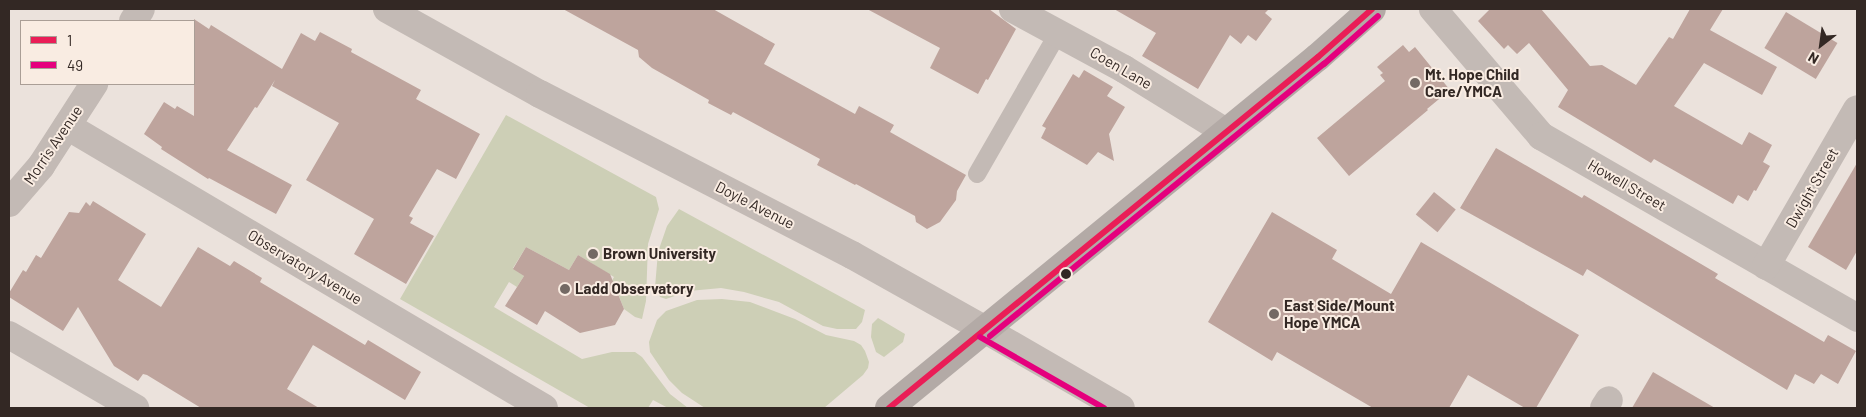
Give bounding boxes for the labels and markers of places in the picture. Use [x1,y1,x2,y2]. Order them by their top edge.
place label: Mt. Hope Child Care/YMCA [1425,65,1519,100]
marker: Mt. Hope Child Care/YMCA [1409,77,1421,89]
place label: Brown University [603,245,716,263]
marker: Brown University [587,248,599,260]
unlabelled marker [1061,269,1071,279]
place label: Ladd Observatory [575,280,693,298]
marker: Ladd Observatory [559,283,571,295]
place label: East Side/Mount Hope YMCA [1284,296,1395,331]
marker: East Side/Mount Hope YMCA [1268,308,1280,320]

